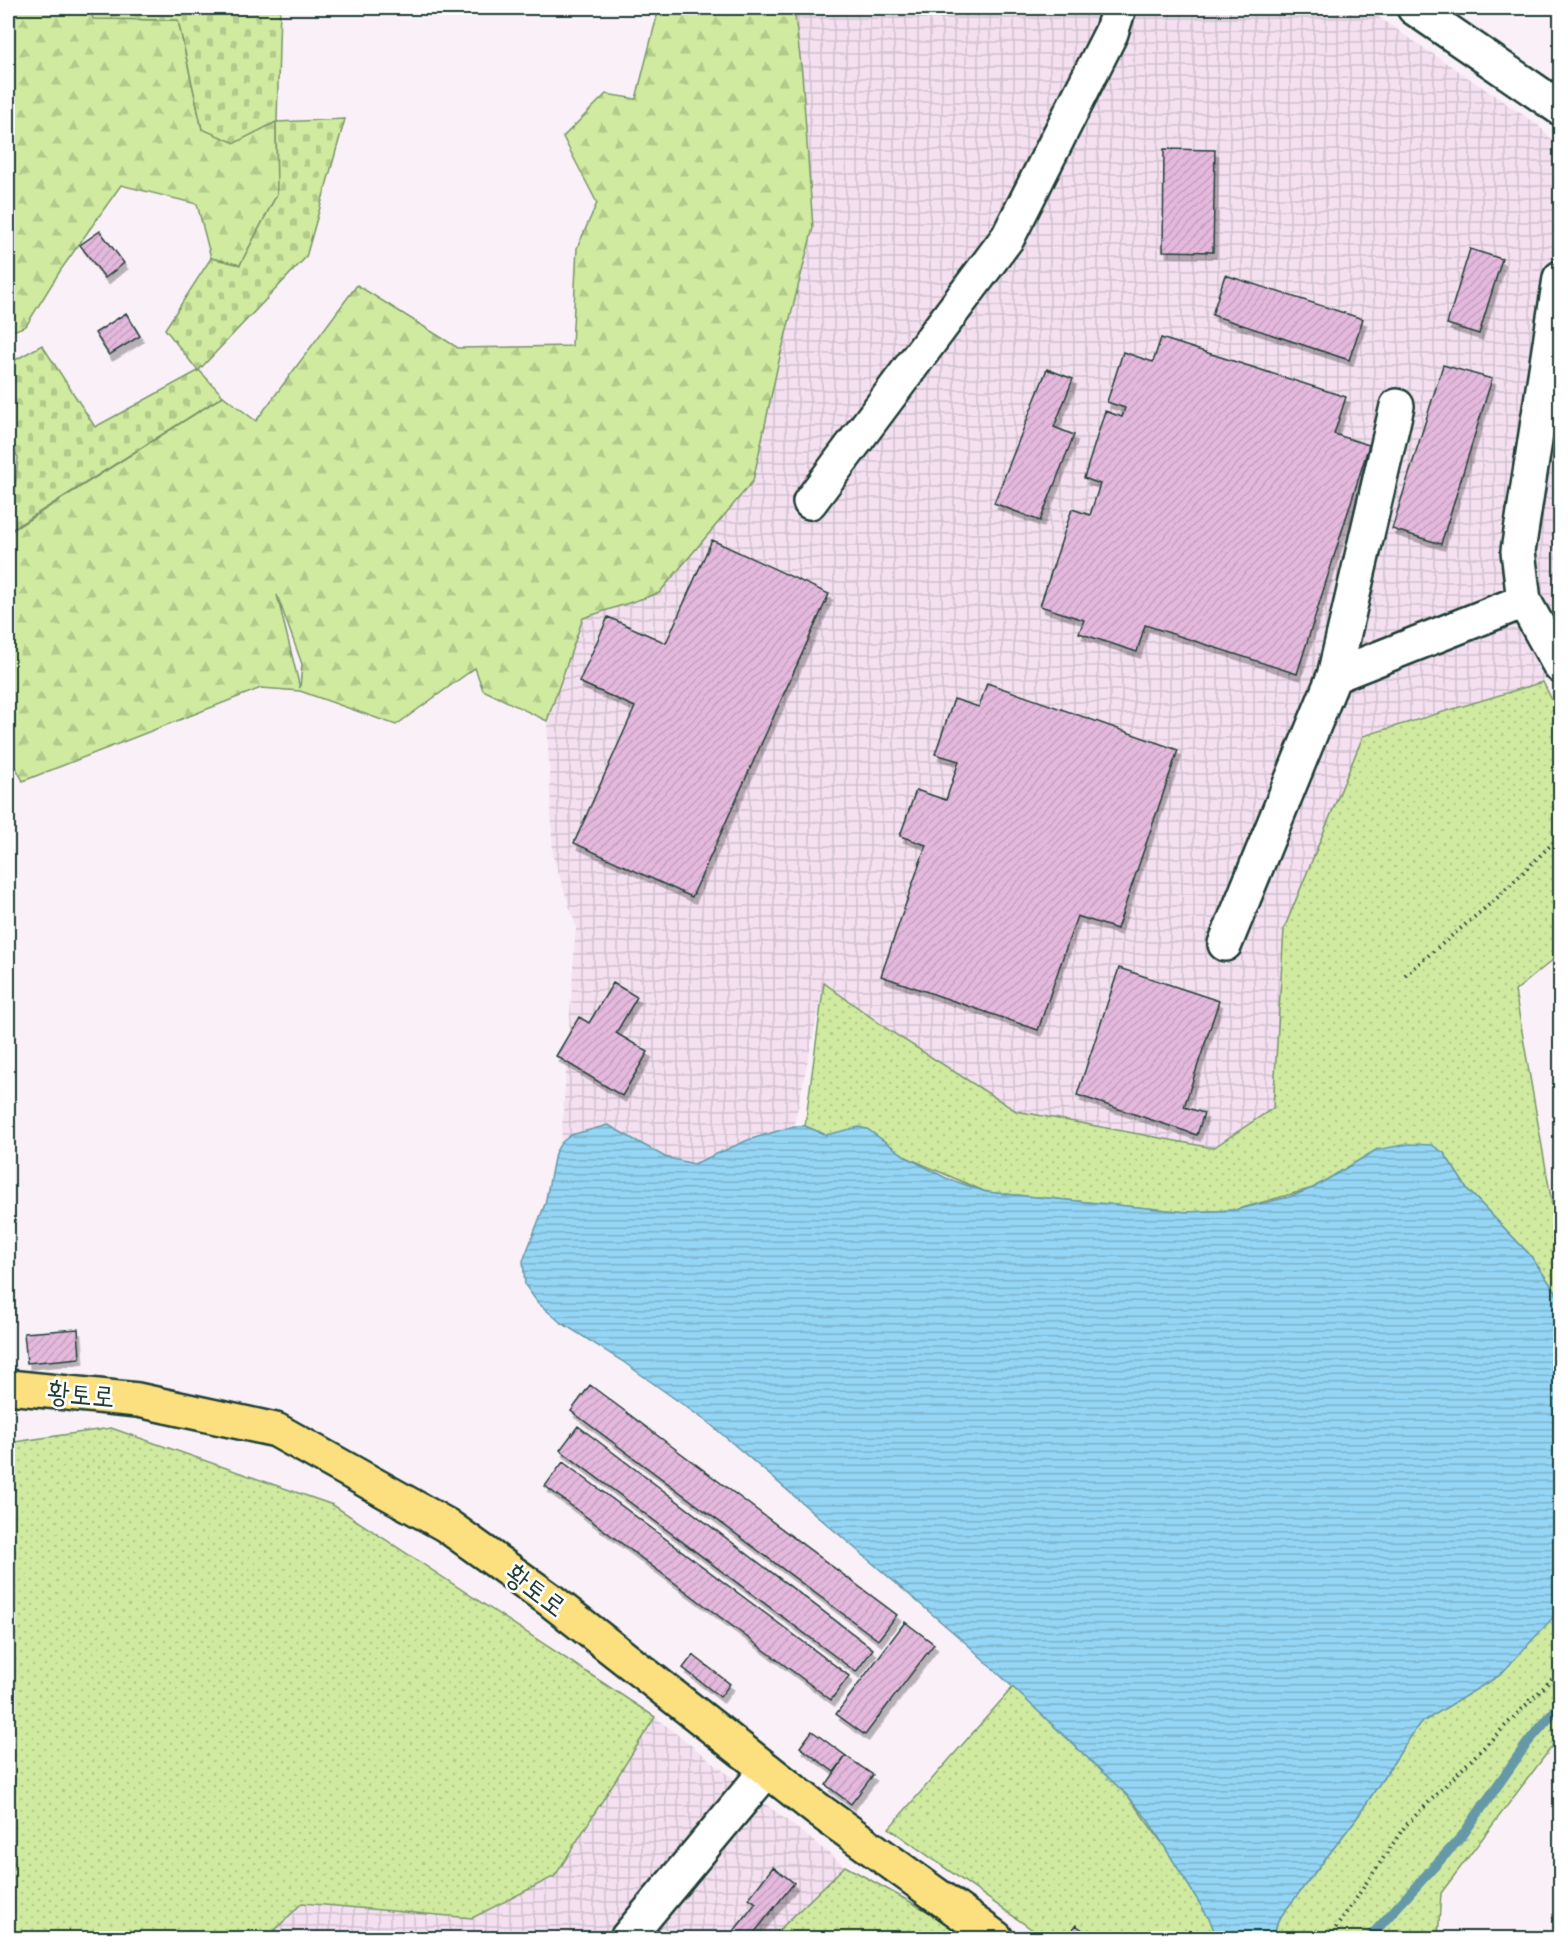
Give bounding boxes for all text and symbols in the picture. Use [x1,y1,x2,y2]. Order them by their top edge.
street label: 황토로 [46,1374,116,1414]
street label: 황토로 [498,1556,574,1624]

